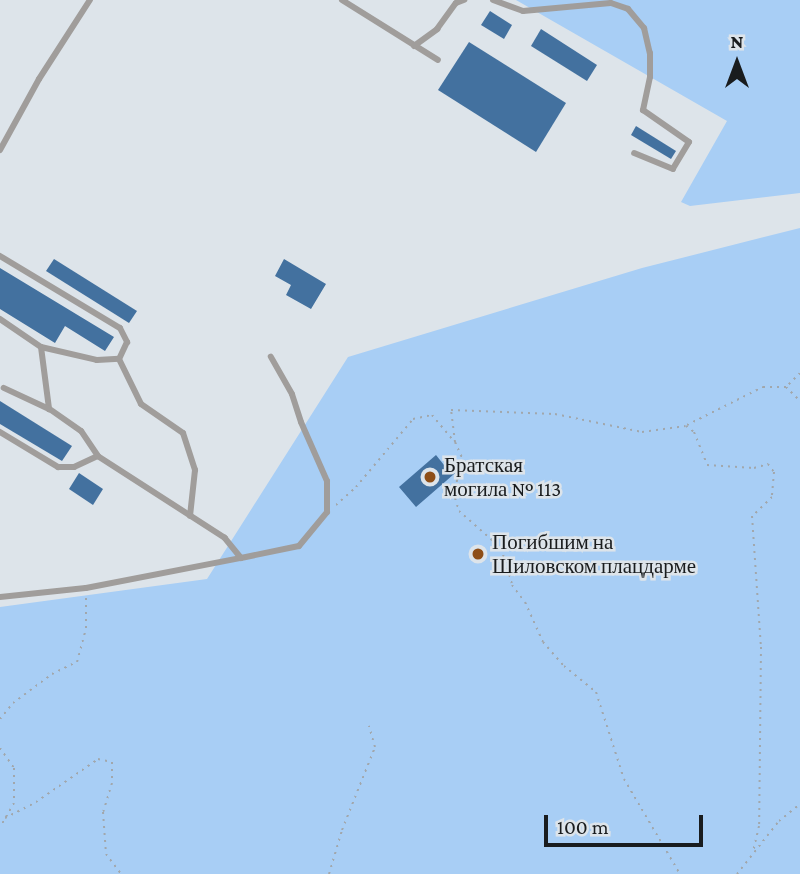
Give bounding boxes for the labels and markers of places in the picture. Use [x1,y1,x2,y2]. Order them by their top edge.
place label: Братская могила № 113 [444,452,561,502]
marker: Братская могила № 113 [422,469,438,485]
place label: Погибшим на Шиловском плацдарме [492,529,696,579]
marker: Погибшим на Шиловском плацдарме [470,546,486,562]

